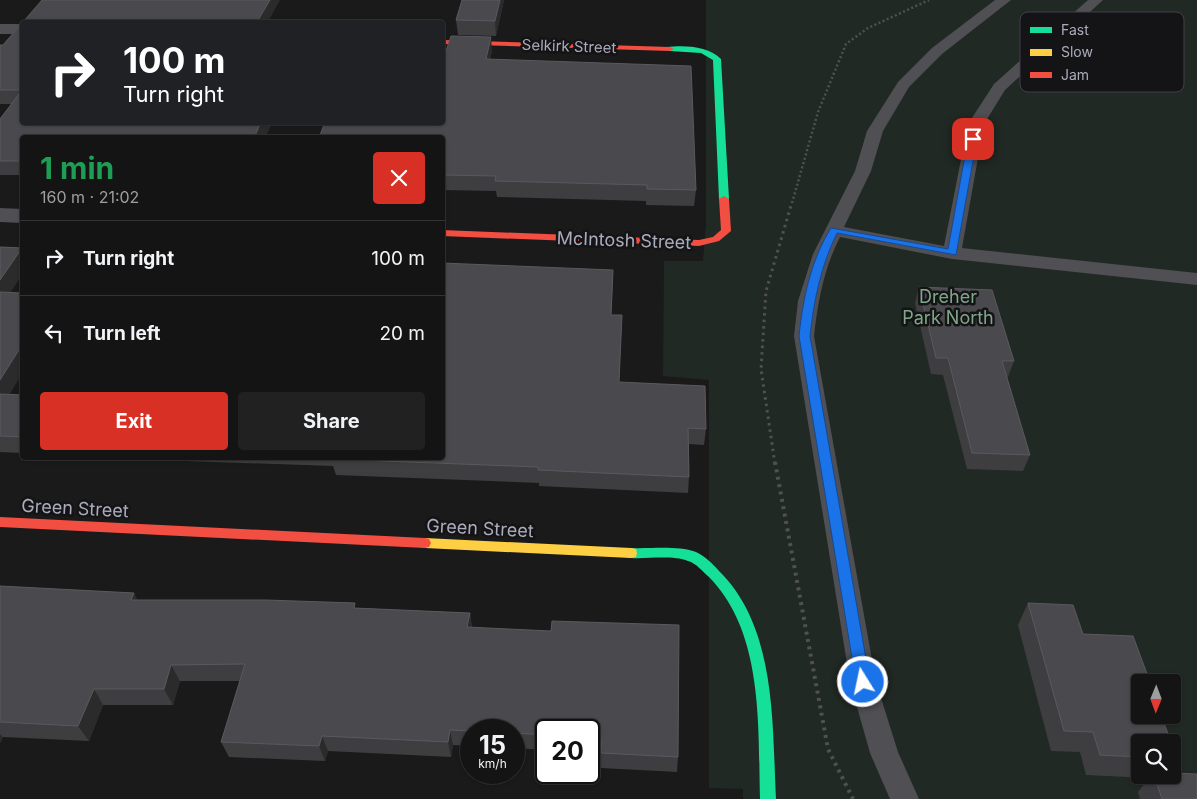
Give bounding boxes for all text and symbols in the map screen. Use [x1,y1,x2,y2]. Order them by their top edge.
legend [1020,12,1184,92]
text: Fast [1061,21,1089,38]
street label: Selkirk Street [521,35,617,57]
text: 100 m [123,39,226,81]
icon: right [40,40,105,105]
text: Slow [1061,43,1093,60]
text: Jam [1061,66,1089,83]
text: Turn right [123,81,224,107]
pin [952,118,994,160]
icon: arrive [959,125,987,153]
text: 1 min [40,150,114,186]
button: close [373,152,425,204]
text: 160 m · 21:02 [40,187,139,207]
street label: McIntosh Street [556,227,692,253]
icon: right [40,244,68,272]
text: Turn right [83,247,174,270]
text: 100 m [371,247,425,270]
park label: Dreher Park North [902,286,994,328]
icon: left [40,319,68,347]
text: Turn left [83,322,161,345]
text: 20 m [379,322,425,345]
button: Exit [40,392,228,450]
button: Share [238,392,425,450]
street label: Green Street [21,495,129,521]
street label: Green Street [426,515,534,541]
position arrow [836,655,888,707]
north arrow [1131,674,1181,724]
map controls [1131,674,1181,784]
speed limit sign: 20 [535,719,600,784]
text: 15 [479,730,506,760]
button: search [1131,734,1181,784]
text: km/h [478,756,507,771]

